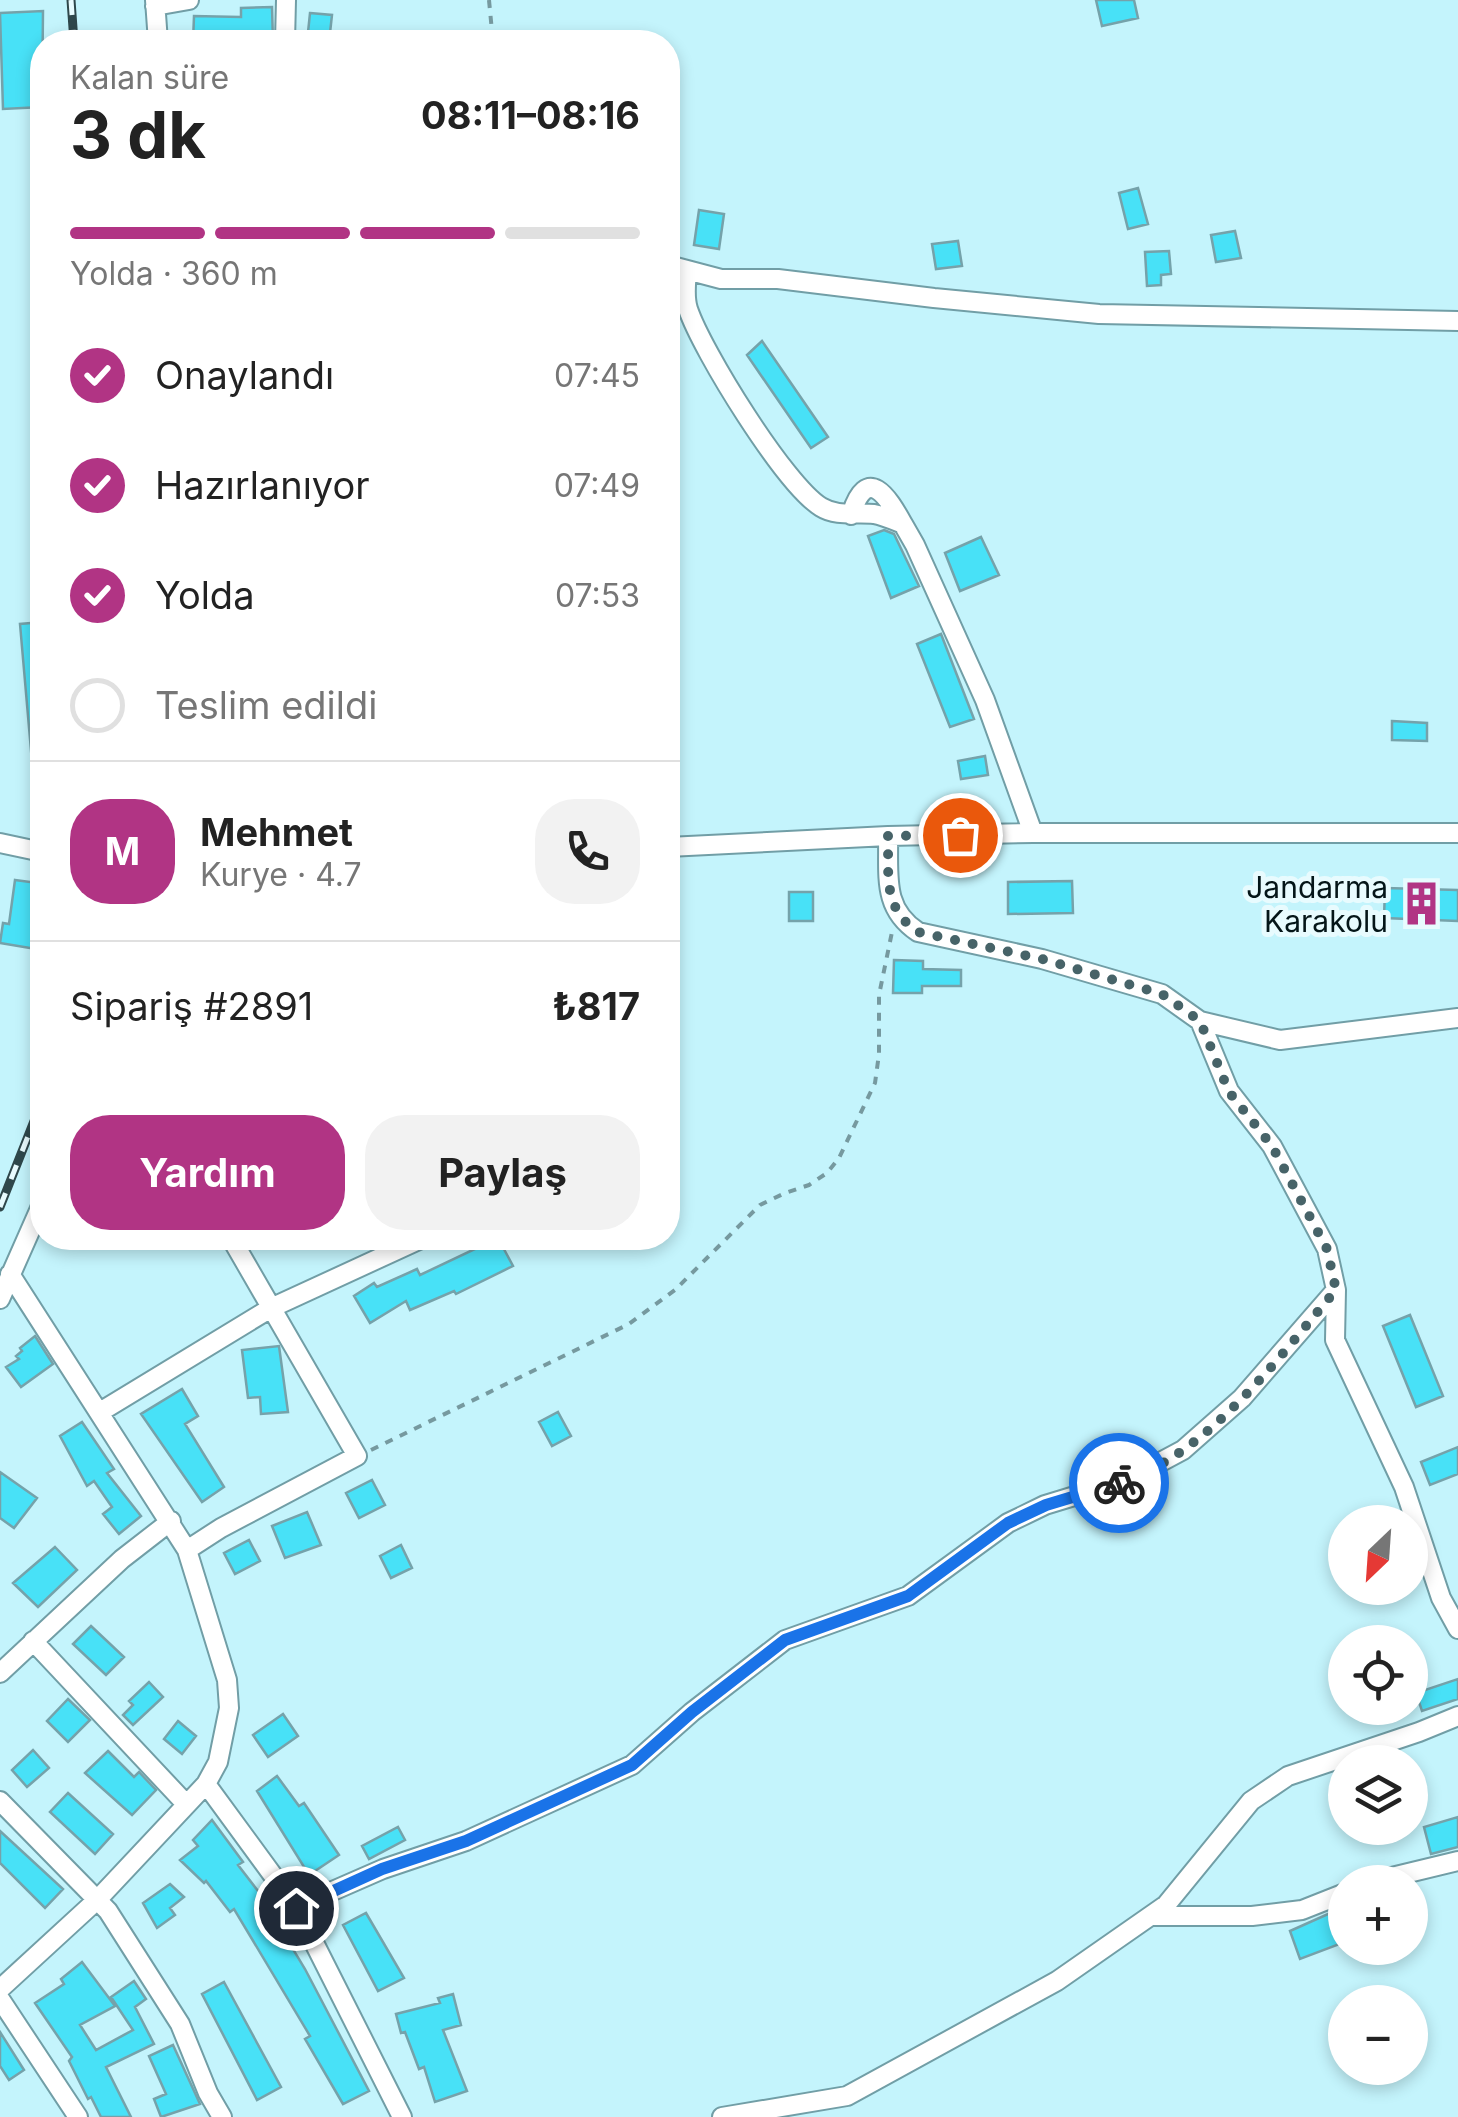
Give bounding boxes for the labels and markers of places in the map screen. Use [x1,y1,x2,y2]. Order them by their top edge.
pin [918,793,1003,878]
place label: Jandarma Karakolu [1246,869,1388,939]
building icon: Jandarma Karakolu [1397,880,1445,928]
pin [254,1866,339,1951]

